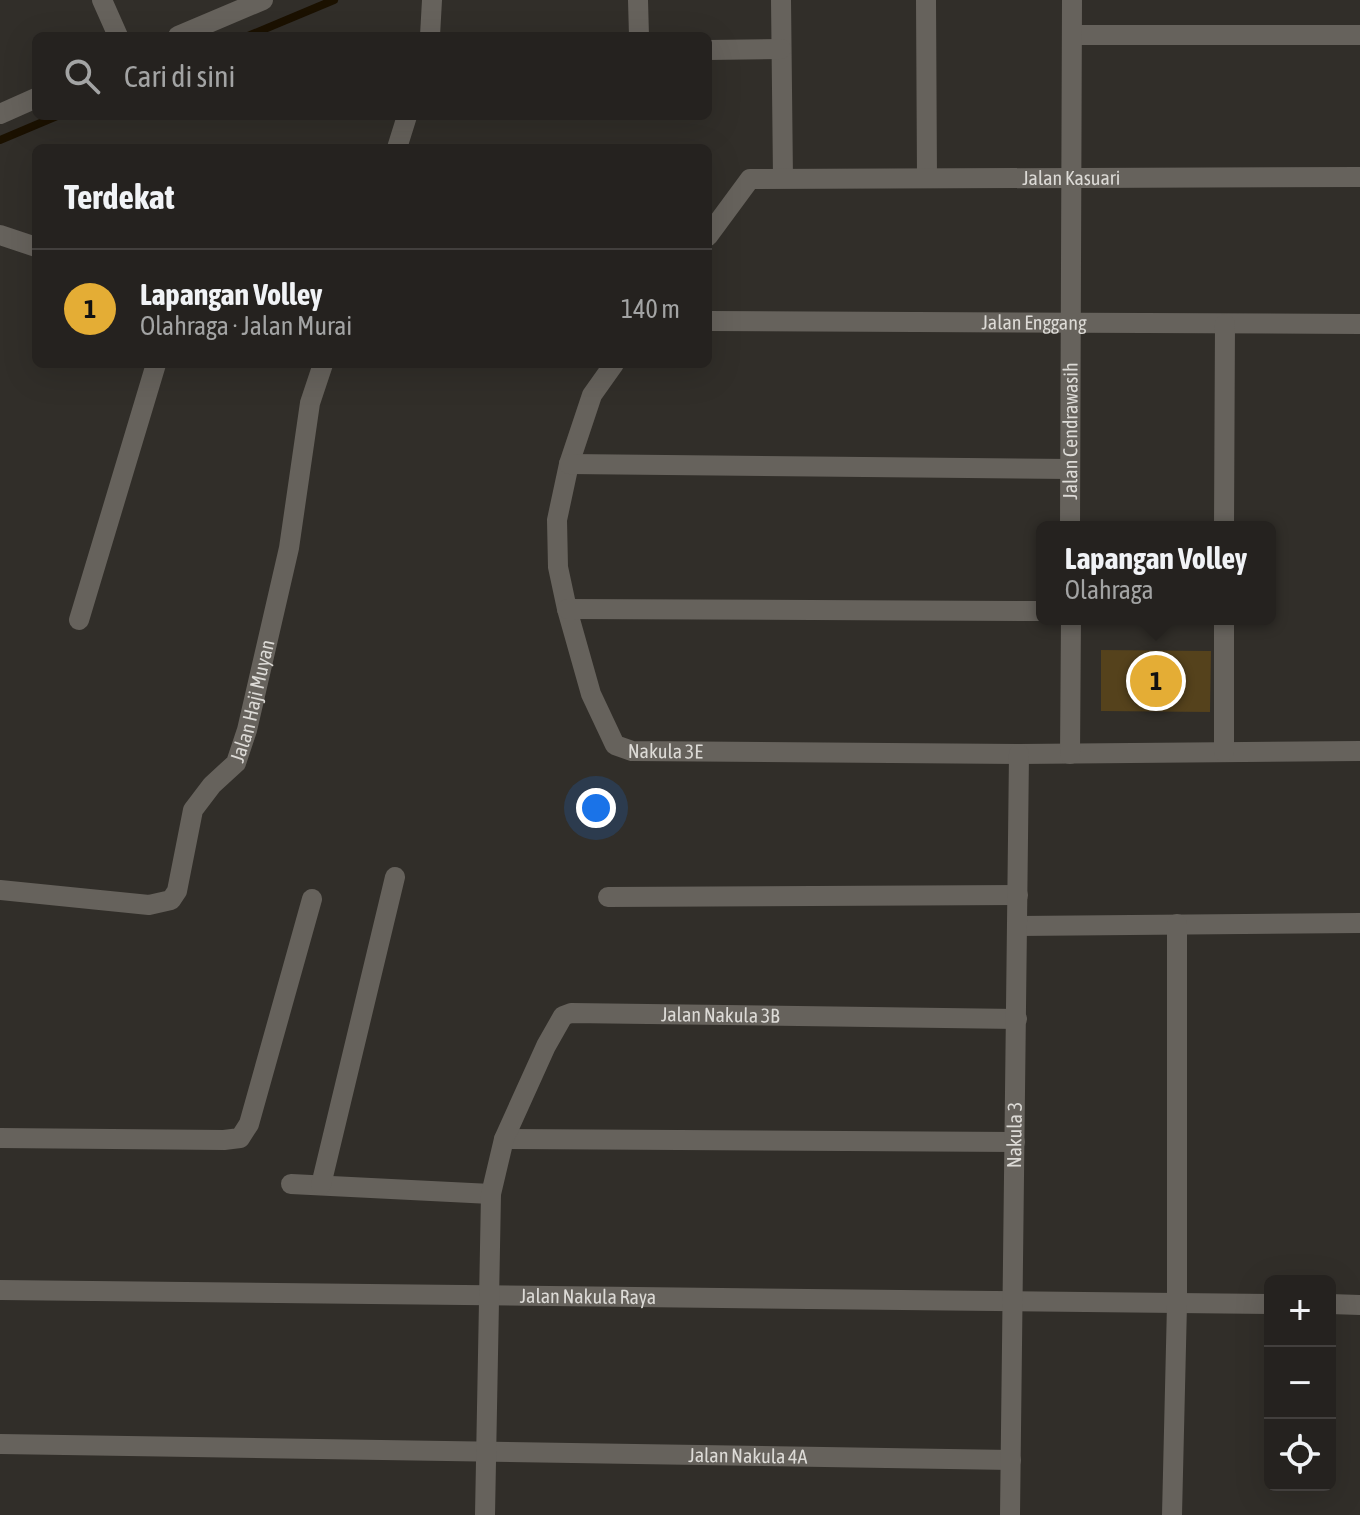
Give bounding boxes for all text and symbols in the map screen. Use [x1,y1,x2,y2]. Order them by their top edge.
search box [32,32,712,120]
icon: search [60,54,104,98]
text: Cari di sini [124,59,235,93]
street label: Jalan Kasuari [1022,166,1120,189]
text: Terdekat [64,177,174,216]
text: Lapangan Volley [140,277,322,311]
text: 1 [84,294,96,324]
text: 140 m [621,294,680,324]
street label: Jalan Enggang [981,310,1087,334]
text: Olahraga · Jalan Murai [140,311,352,341]
street label: Jalan Cendrawasih [1058,362,1082,500]
popup [1036,521,1276,625]
text: Lapangan Volley [1065,541,1247,575]
text: Olahraga [1065,575,1154,605]
street label: Jalan Haji Muyan [225,637,279,765]
pin: 1 [1130,651,1182,711]
street label: Nakula 3E [628,739,703,763]
your location [576,788,616,828]
street label: Jalan Nakula 3B [661,1002,780,1027]
street label: Nakula 3 [1002,1102,1026,1168]
map controls [1264,1275,1336,1491]
button: + [1264,1275,1336,1347]
street label: Jalan Nakula Raya [520,1284,656,1308]
button: − [1264,1347,1336,1419]
button: locate [1264,1419,1336,1491]
street label: Jalan Nakula 4A [688,1443,808,1468]

